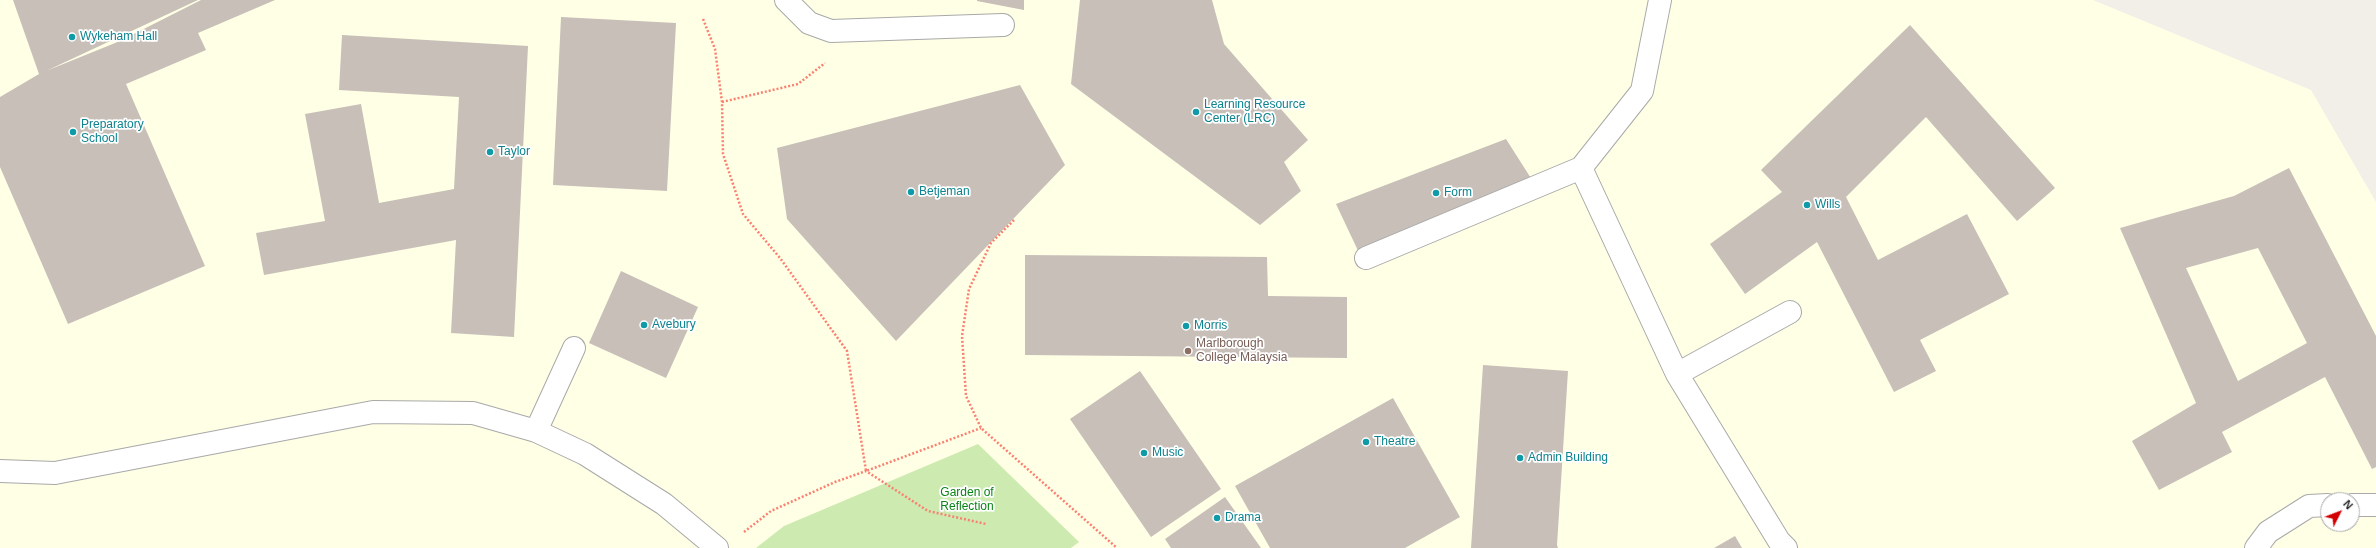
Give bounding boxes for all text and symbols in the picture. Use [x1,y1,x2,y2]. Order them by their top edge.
place label: Wykeham Hall [80,30,157,44]
marker: Wykeham Hall [67,32,77,42]
place label: Learning Resource Center (LRC) [1204,98,1305,126]
marker: Learning Resource Center (LRC) [1191,107,1201,117]
place label: Preparatory School [81,118,144,146]
marker: Preparatory School [68,127,78,137]
place label: Taylor [498,145,530,159]
marker: Taylor [485,147,495,157]
place label: Betjeman [919,185,970,199]
place label: Form [1444,186,1472,200]
marker: Betjeman [906,187,916,197]
marker: Form [1431,188,1441,198]
place label: Wills [1815,198,1840,212]
marker: Wills [1802,200,1812,210]
place label: Avebury [652,318,696,332]
place label: Morris [1194,319,1227,333]
marker: Avebury [639,320,649,330]
marker: Morris [1181,321,1191,331]
place label: Marlborough College Malaysia [1196,337,1287,365]
marker: Marlborough College Malaysia [1183,346,1193,356]
place label: Theatre [1374,435,1415,449]
marker: Theatre [1361,437,1371,447]
place label: Music [1152,446,1183,460]
marker: Music [1139,448,1149,458]
place label: Admin Building [1528,451,1608,465]
marker: Admin Building [1515,453,1525,463]
park label: Garden of Reflection [940,486,994,514]
north arrow [2320,492,2360,532]
text: N [2341,498,2355,512]
place label: Drama [1225,511,1261,525]
marker: Drama [1212,513,1222,523]

